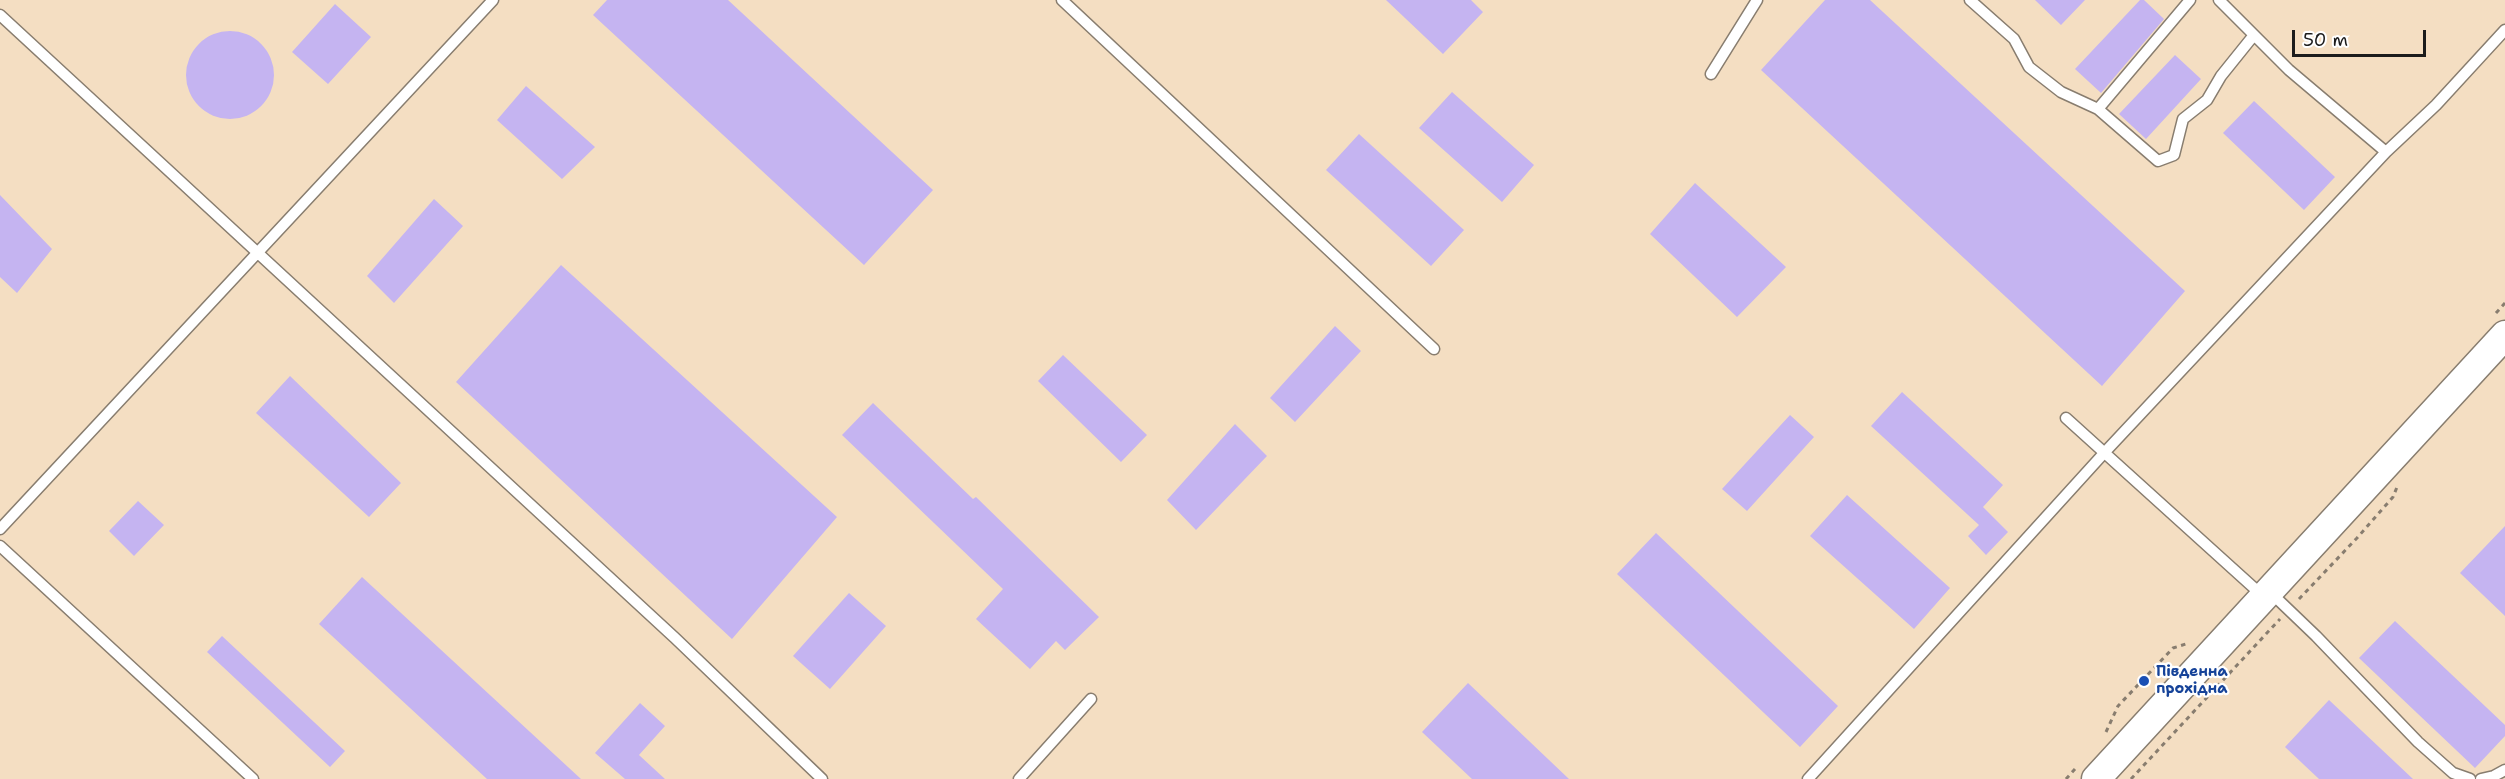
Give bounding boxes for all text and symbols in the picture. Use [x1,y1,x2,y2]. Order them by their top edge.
scale bar [2295,18,2428,56]
text: 50 m [2303,28,2348,52]
place label: Південна прохідна [2156,663,2228,698]
marker: Південна прохідна [2137,674,2151,688]

